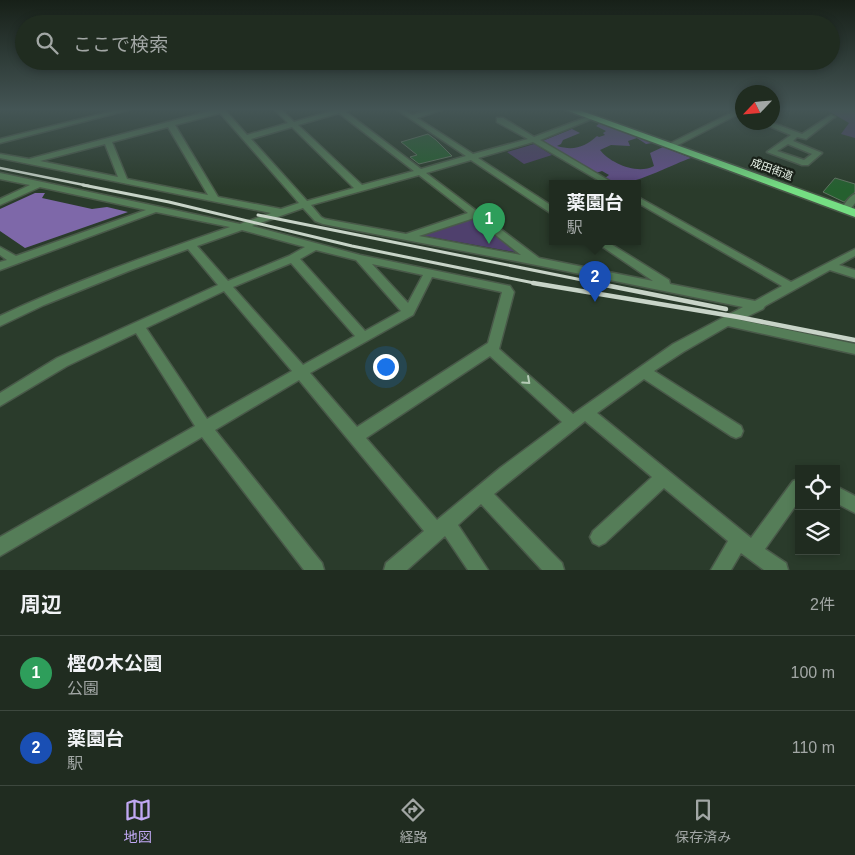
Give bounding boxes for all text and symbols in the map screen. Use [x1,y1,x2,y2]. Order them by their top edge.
search box [15,15,840,70]
icon: search [33,29,61,57]
text: ここで検索 [73,34,168,55]
north arrow [735,85,780,130]
street label: 成田街道 [749,156,795,182]
popup [549,180,641,245]
text: 薬園台 [566,192,624,213]
pin: 1 [473,203,505,244]
text: 駅 [566,219,583,236]
pin: 2 [579,261,611,302]
your location [373,354,399,380]
one-way arrow [521,376,530,385]
map controls [795,465,840,555]
button: locate [795,465,840,510]
button: layers [795,510,840,555]
text: 周辺 [20,593,62,616]
text: 2件 [810,596,835,613]
text: 樫の木公園 [67,653,162,674]
text: 1 [32,664,40,681]
text: 100 m [791,664,835,681]
text: 公園 [67,680,99,697]
text: 薬園台 [67,728,124,749]
text: 2 [32,739,40,756]
text: 110 m [792,739,835,756]
text: 駅 [67,755,83,772]
tab: 地図 [124,796,152,846]
tab: 経路 [399,796,427,846]
tab: 保存済み [675,796,731,846]

